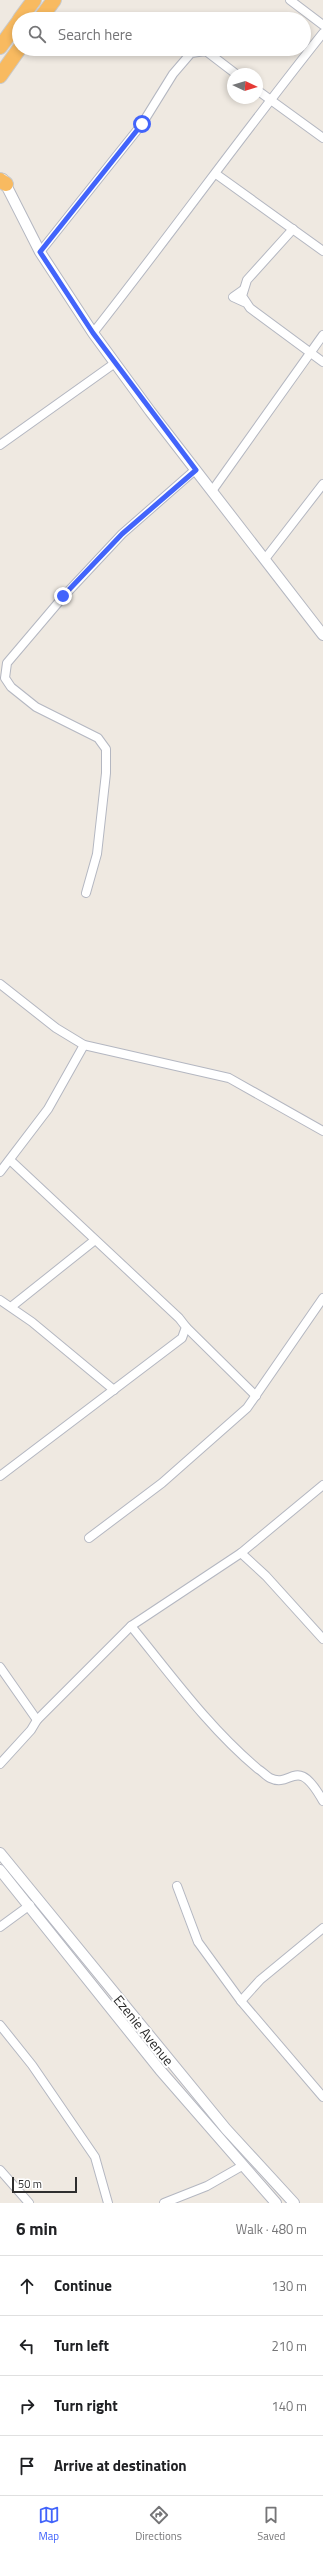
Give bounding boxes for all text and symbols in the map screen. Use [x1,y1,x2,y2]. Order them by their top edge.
search box [12,12,311,56]
icon: search [26,23,48,45]
text: Search here [58,23,132,46]
north arrow [227,68,263,104]
route start [133,115,151,133]
route end [54,587,72,605]
street label: Ezenie Avenue [109,1990,179,2070]
scale bar [12,2175,77,2194]
text: 50 m [18,2176,42,2192]
text: 6 min [16,2216,57,2242]
text: Walk · 480 m [236,2219,307,2239]
text: Continue [54,2274,112,2297]
icon: ahead [16,2275,38,2297]
text: 130 m [271,2276,307,2296]
text: Turn left [54,2334,109,2357]
icon: left [16,2335,38,2357]
text: 210 m [271,2336,307,2356]
text: Turn right [54,2394,118,2417]
icon: right [16,2395,38,2417]
text: 140 m [271,2396,307,2416]
text: Arrive at destination [54,2454,187,2477]
icon: arrive [16,2455,38,2477]
tab: Map [38,2504,60,2544]
tab: Directions [135,2504,182,2544]
tab: Saved [257,2504,285,2544]

